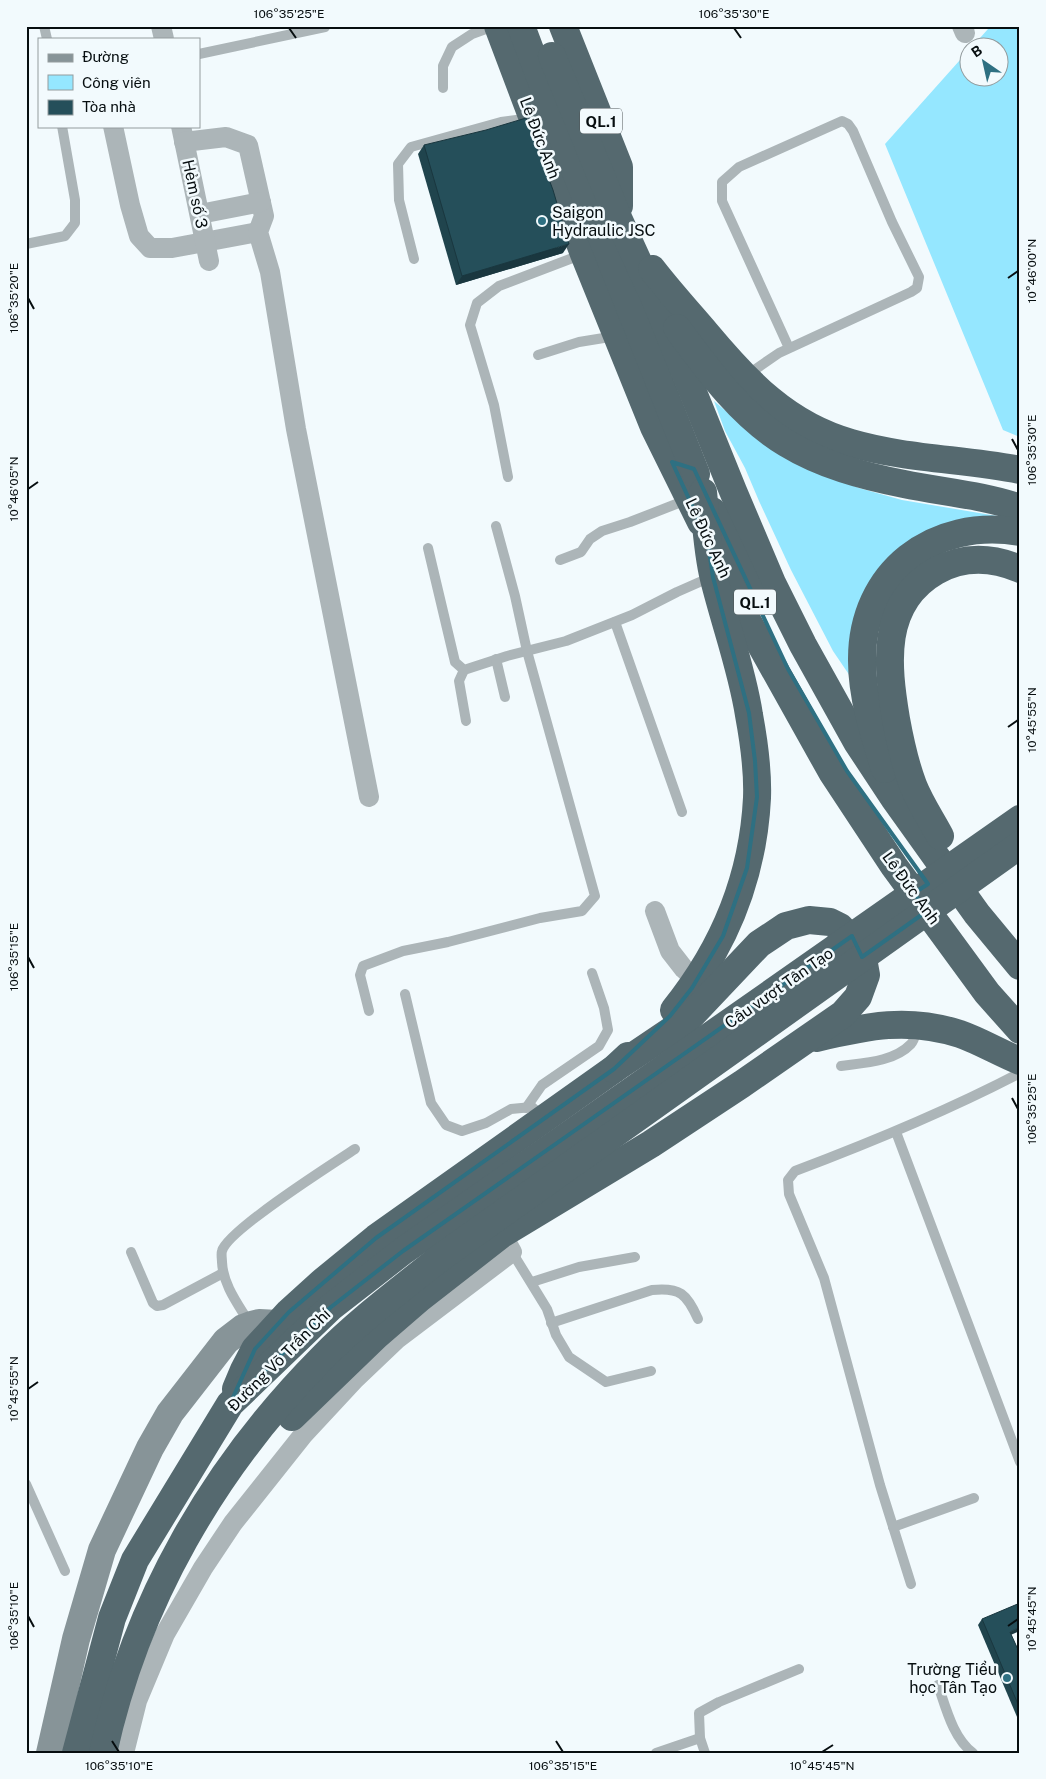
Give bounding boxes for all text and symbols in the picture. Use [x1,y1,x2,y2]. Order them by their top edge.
text: 106°35'25"E [254,7,324,21]
text: 106°35'30"E [699,7,769,21]
legend [38,38,200,128]
north arrow [958,38,1008,88]
text: B [968,42,985,61]
text: Đường [82,48,129,65]
text: Công viên [82,74,151,91]
street label: Lê Đức Anh [516,95,564,181]
text: Tòa nhà [82,98,136,115]
road number: QL.1 [580,108,622,134]
street label: Hẻm số 3 [178,158,212,230]
place label: Saigon Hydraulic JSC [552,203,655,240]
marker: Saigon Hydraulic JSC [536,215,548,227]
text: 10°46'00"N [1025,239,1039,303]
text: 106°35'20"E [7,263,21,333]
text: 106°35'30"E [1025,415,1039,485]
text: 10°46'05"N [7,457,21,521]
street label: Lê Đức Anh [681,495,735,581]
road number: QL.1 [734,590,776,614]
text: 10°45'55"N [1025,687,1039,753]
street label: Lê Đức Anh [878,848,944,928]
text: 106°35'15"E [7,923,21,991]
street label: Cầu vượt Tân Tạo [721,944,837,1032]
text: 106°35'25"E [1025,1074,1039,1144]
street label: Đường Võ Trần Chí [224,1304,335,1415]
text: 10°45'55"N [7,1356,21,1422]
text: 106°35'10"E [7,1582,21,1650]
text: 10°45'45"N [1025,1586,1039,1652]
place label: Trường Tiểu học Tân Tạo [907,1660,997,1697]
marker: Trường Tiểu học Tân Tạo [1001,1672,1013,1684]
text: 106°35'10"E [85,1759,153,1773]
text: 106°35'15"E [529,1759,597,1773]
text: 10°45'45"N [789,1759,855,1773]

